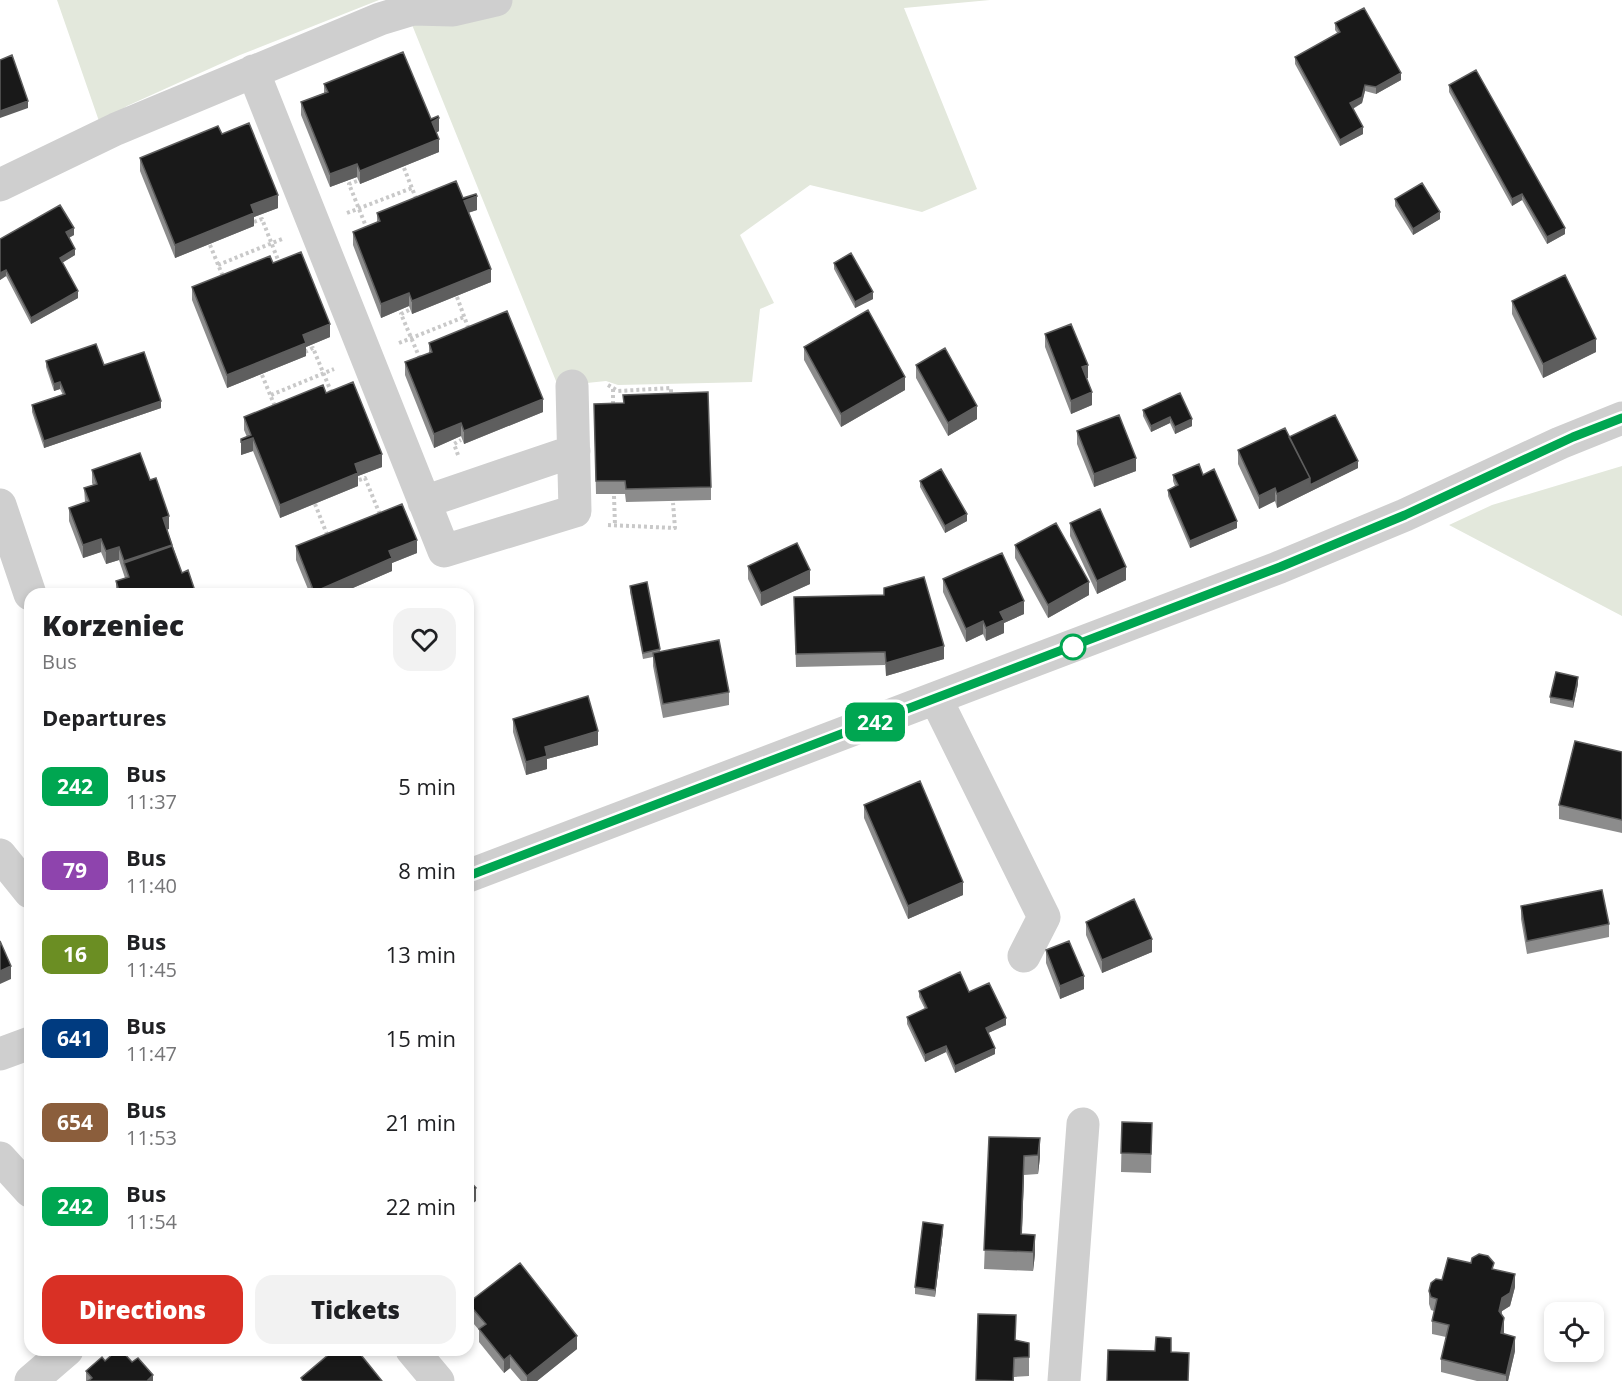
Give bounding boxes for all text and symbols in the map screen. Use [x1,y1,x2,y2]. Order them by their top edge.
text: Korzeniec [42,606,184,644]
button: heart [393,608,456,671]
unlabelled marker [1060,634,1086,660]
text: Bus [42,648,77,675]
text: Departures [42,702,166,732]
line badge: 242 [840,702,910,742]
text: 242 [857,708,893,736]
text: Bus [126,758,166,788]
text: 5 min [398,771,456,801]
text: 242 [57,772,93,800]
text: 11:37 [126,788,177,815]
text: Bus [126,842,166,872]
text: 8 min [398,855,456,885]
text: 79 [63,856,87,884]
text: 11:40 [126,872,177,899]
text: Bus [126,926,166,956]
text: 13 min [386,939,456,969]
text: 16 [63,940,87,968]
text: 11:45 [126,956,177,983]
text: Bus [126,1010,166,1040]
text: 15 min [386,1023,456,1053]
text: 641 [57,1024,93,1052]
text: 11:47 [126,1040,177,1067]
text: Bus [126,1094,166,1124]
text: 21 min [386,1107,456,1137]
text: 654 [57,1108,93,1136]
text: 11:53 [126,1124,177,1151]
text: Bus [126,1178,166,1208]
text: 22 min [386,1191,456,1221]
text: 242 [57,1192,93,1220]
text: 11:54 [126,1208,177,1235]
button: Directions [42,1275,243,1344]
button: Tickets [255,1275,456,1344]
map controls [1544,1302,1604,1362]
button: locate [1544,1302,1604,1362]

